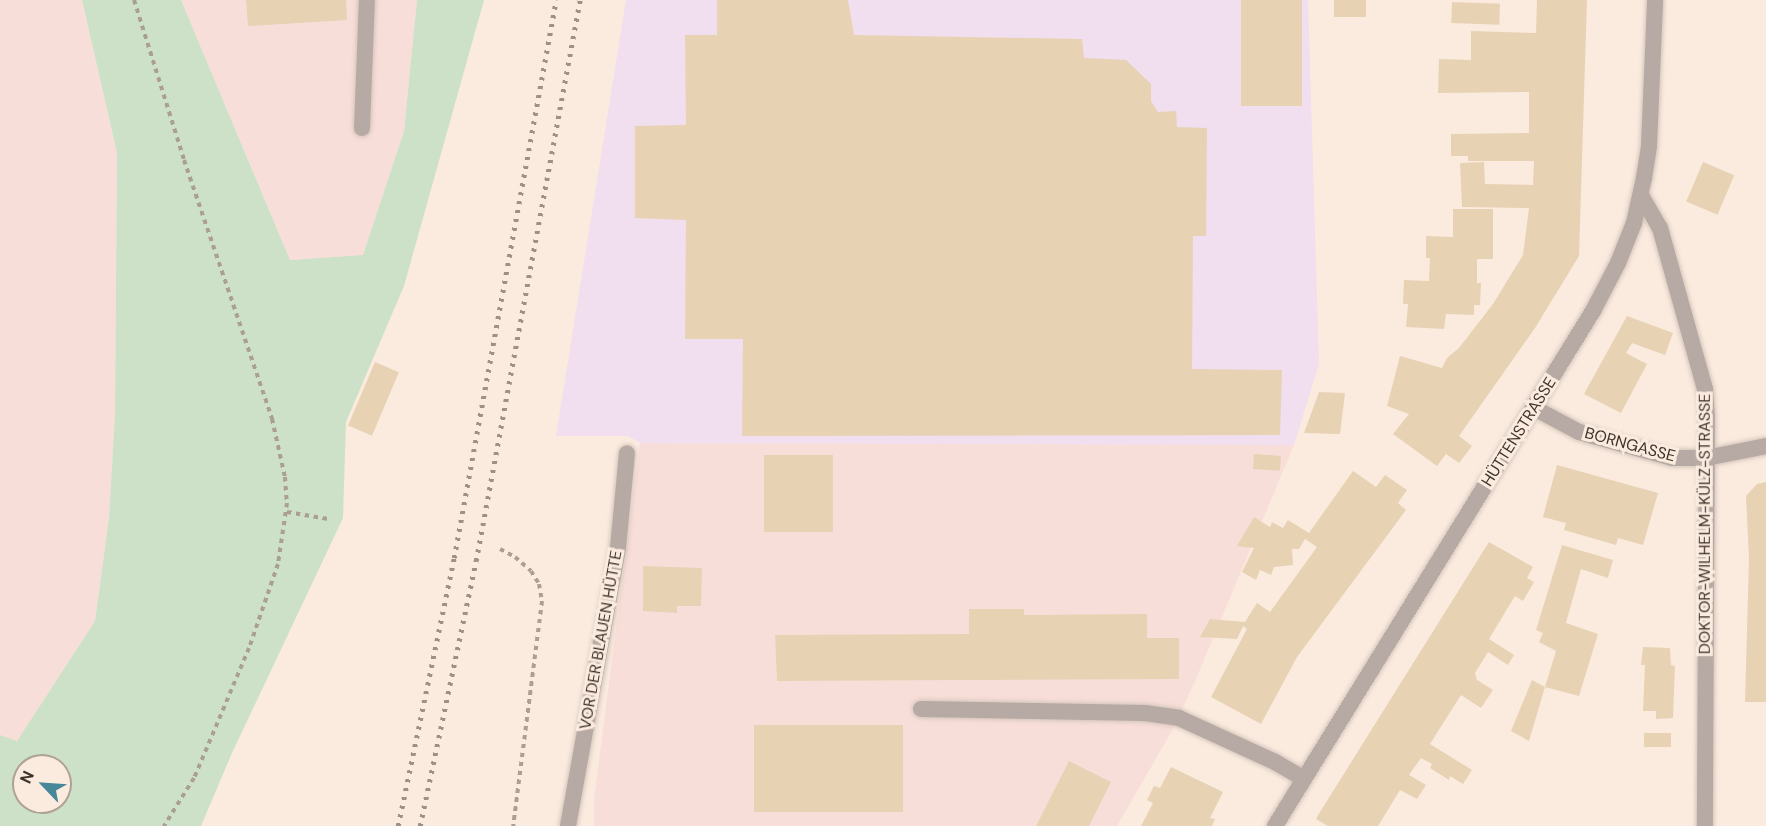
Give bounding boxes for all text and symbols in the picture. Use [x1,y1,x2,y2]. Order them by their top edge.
street label: HÜTTENSTRASSE [1478,374,1560,490]
street label: DOKTOR-WILHELM-KÜLZ-STRASSE [1695,394,1715,654]
street label: BORNGASSE [1583,424,1677,466]
street label: VOR DER BLAUEN HÜTTE [576,549,626,731]
north arrow [12,754,72,814]
text: N [15,767,39,787]

